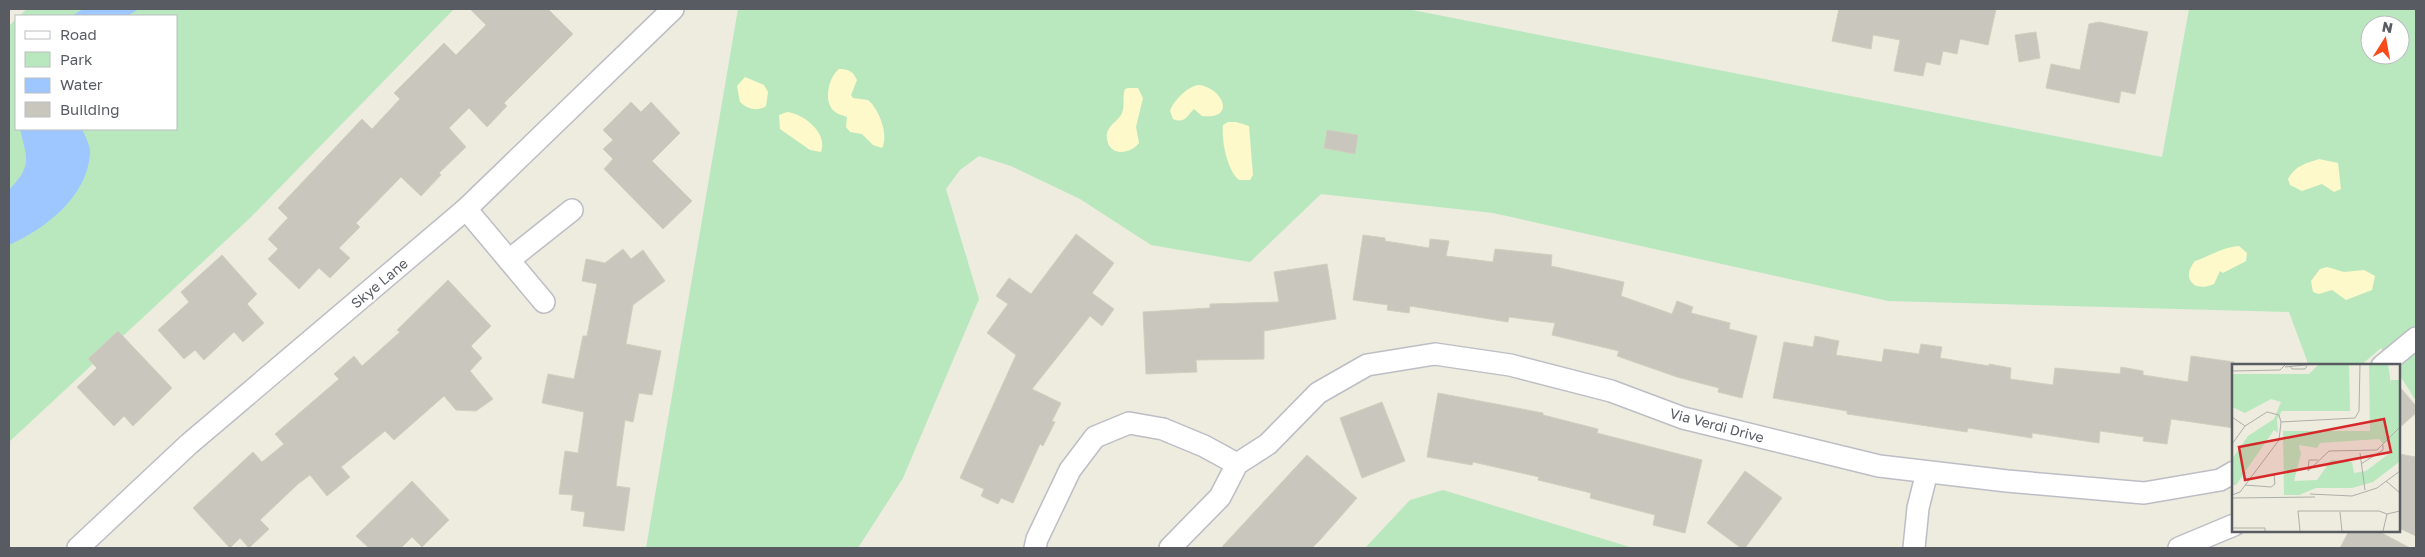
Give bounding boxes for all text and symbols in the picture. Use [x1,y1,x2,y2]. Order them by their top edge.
legend [15,15,178,130]
north arrow [2360,15,2410,65]
text: N [2381,17,2394,36]
text: Road [60,25,97,43]
text: Park [60,50,93,68]
text: Water [60,75,103,93]
text: Building [60,100,120,118]
street label: Skye Lane [347,254,411,312]
inset map [2232,364,2400,532]
street label: Via Verdi Drive [1668,404,1766,446]

